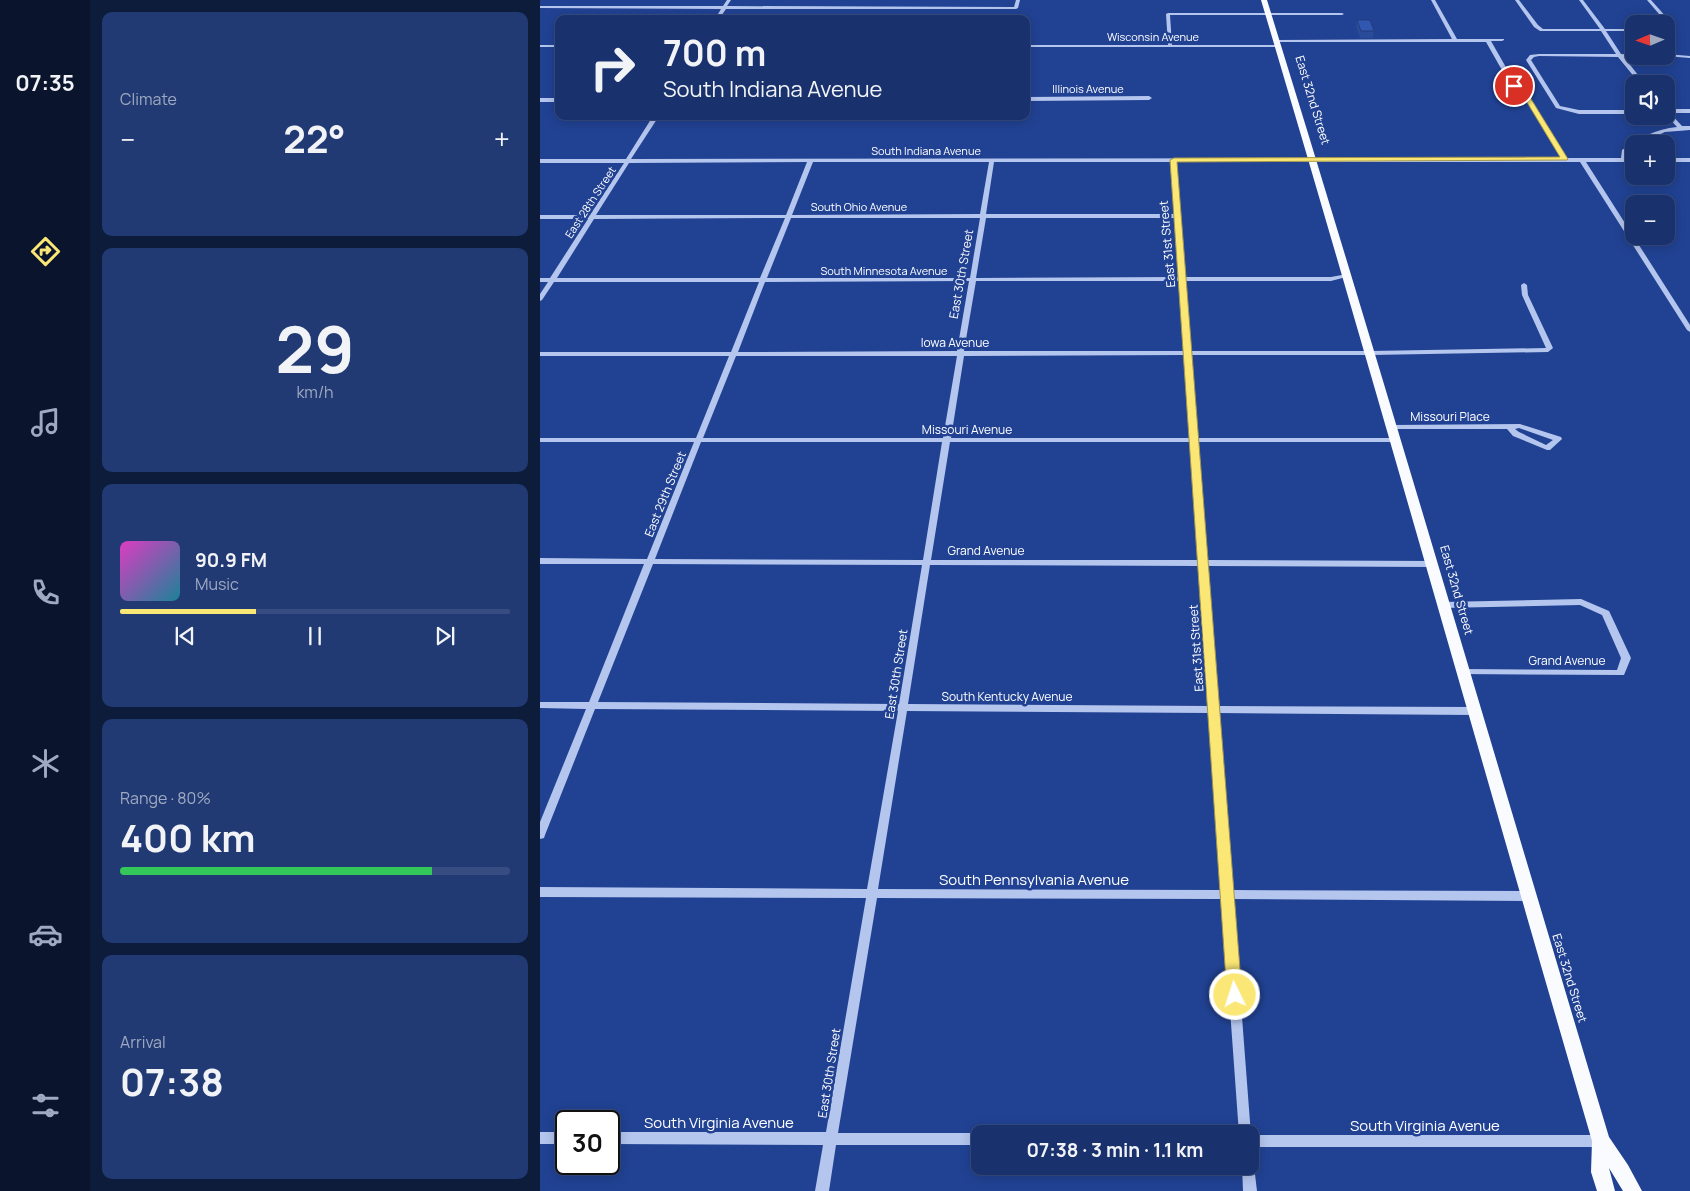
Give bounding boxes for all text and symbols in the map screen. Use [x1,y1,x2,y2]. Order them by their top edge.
north arrow [1625,15,1675,65]
map controls [1625,15,1675,245]
text: 700 m [663,29,766,77]
street label: Wisconsin Avenue [1107,29,1200,44]
icon: right [580,35,645,100]
street label: East 32nd Street [1291,53,1335,147]
pin [1493,65,1535,107]
text: 07:35 [15,68,75,98]
icon: arrive [1500,72,1528,100]
text: South Indiana Avenue [663,74,882,104]
button: sound [1625,75,1675,125]
street label: Illinois Avenue [1052,81,1124,96]
text: Climate [120,88,177,110]
text: 22° [283,112,346,164]
text: − [120,120,135,158]
text: + [494,120,510,158]
button: + [1625,135,1675,185]
street label: South Indiana Avenue [871,143,981,158]
street label: East 28th Street [561,163,619,241]
button: − [1625,195,1675,245]
street label: South Ohio Avenue [811,199,908,214]
street label: East 31st Street [1155,200,1179,288]
street label: East 30th Street [945,228,977,320]
icon: directions [28,234,63,269]
street label: South Minnesota Avenue [821,263,948,278]
text: 29 [275,304,355,393]
street label: Iowa Avenue [921,334,989,351]
text: km/h [296,381,334,403]
icon: music [28,405,63,440]
street label: Missouri Place [1410,408,1490,425]
street label: Missouri Avenue [922,421,1012,438]
street label: East 29th Street [640,449,690,539]
street label: Grand Avenue [948,542,1024,559]
street label: East 32nd Street [1436,543,1478,637]
text: 90.9 FM [195,547,267,573]
text: Music [195,573,239,595]
icon: phone [28,575,63,610]
street label: East 31st Street [1184,604,1208,692]
icon: previous [171,622,199,650]
icon: pause [301,622,329,650]
icon: next [431,622,459,650]
street label: East 30th Street [881,628,912,720]
street label: Grand Avenue [1529,652,1605,669]
street label: South Kentucky Avenue [942,688,1072,705]
icon: climate [28,746,63,781]
text: Range · 80% [120,787,211,809]
text: 400 km [120,811,255,863]
street label: South Pennsylvania Avenue [939,869,1129,890]
icon: car [28,917,63,952]
street label: East 32nd Street [1548,931,1592,1025]
position arrow [1208,968,1260,1020]
street label: East 30th Street [814,1027,845,1119]
text: Arrival [120,1031,166,1053]
text: 07:38 [120,1055,224,1107]
icon: filters [28,1088,63,1123]
speed limit sign: 30 [555,1110,620,1175]
street label: South Virginia Avenue [644,1112,794,1133]
street label: South Virginia Avenue [1350,1115,1500,1136]
text: 07:38 · 3 min · 1.1 km [1027,1137,1203,1163]

